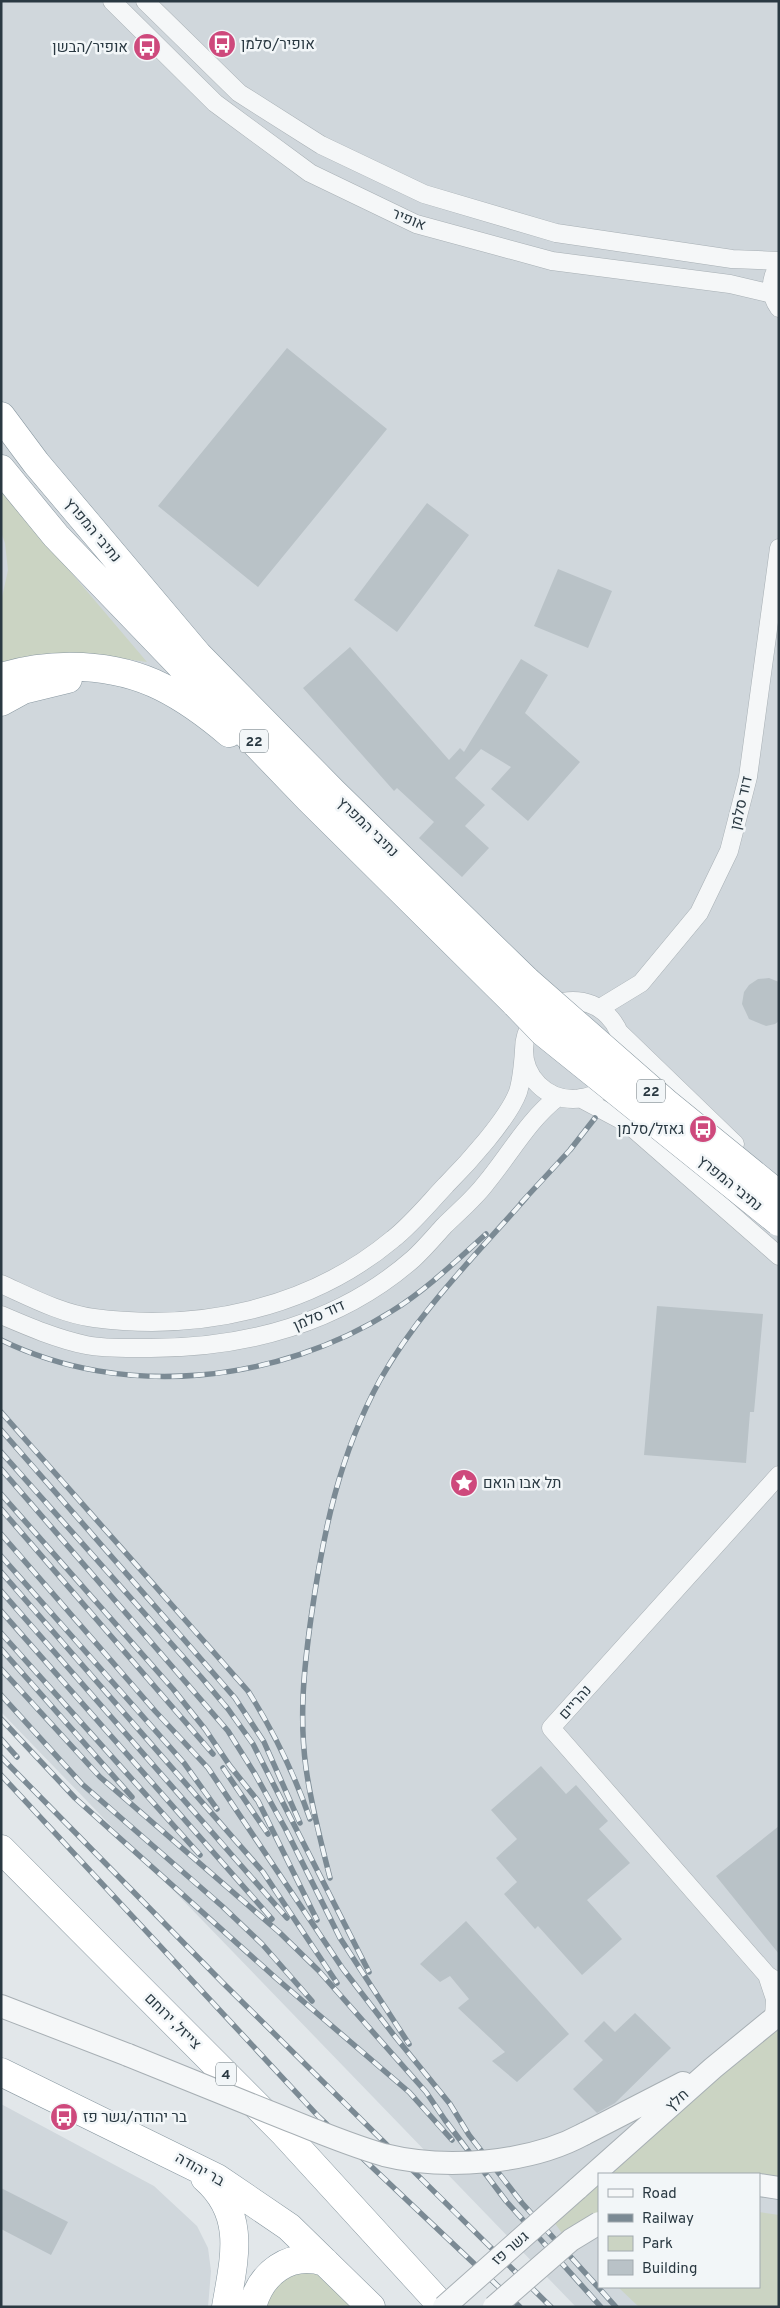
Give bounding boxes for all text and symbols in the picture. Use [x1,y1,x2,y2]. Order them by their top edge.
bus stop icon: אופיר/סלמן [207,29,237,59]
bus stop icon: אופיר/הבשן [132,32,162,62]
place label: אופיר/סלמן [241,36,315,55]
place label: אופיר/הבשן [52,39,128,58]
street label: אופיר [388,205,428,236]
street label: נתיבי המפרץ [59,495,124,567]
road number: 22 [240,729,268,752]
street label: דוד סלמן [727,774,758,832]
street label: נתיבי המפרץ [332,794,402,862]
road number: 22 [637,1080,665,1102]
bus stop icon: גאזל/סלמן [688,1114,718,1144]
place label: גאזל/סלמן [617,1121,684,1140]
street label: נתיבי המפרץ [693,1152,766,1216]
street label: דוד סלמן [291,1296,349,1336]
place icon: תל אבו הואם [449,1468,479,1498]
place label: תל אבו הואם [483,1475,561,1494]
street label: נהריים [556,1682,597,1724]
street label: צייזל, ירוחם [140,1990,204,2054]
road number: 4 [216,2062,236,2086]
street label: חלץ [662,2086,694,2116]
bus stop icon: בר יהודה/גשר פז [49,2102,79,2132]
place label: בר יהודה/גשר פז [83,2109,187,2128]
street label: בר יהודה [171,2149,227,2192]
legend [598,2173,760,2288]
text: Road [642,2185,677,2204]
text: Railway [642,2210,694,2229]
street label: גשר פז [488,2228,534,2271]
text: Park [642,2235,673,2254]
text: Building [642,2260,697,2279]

